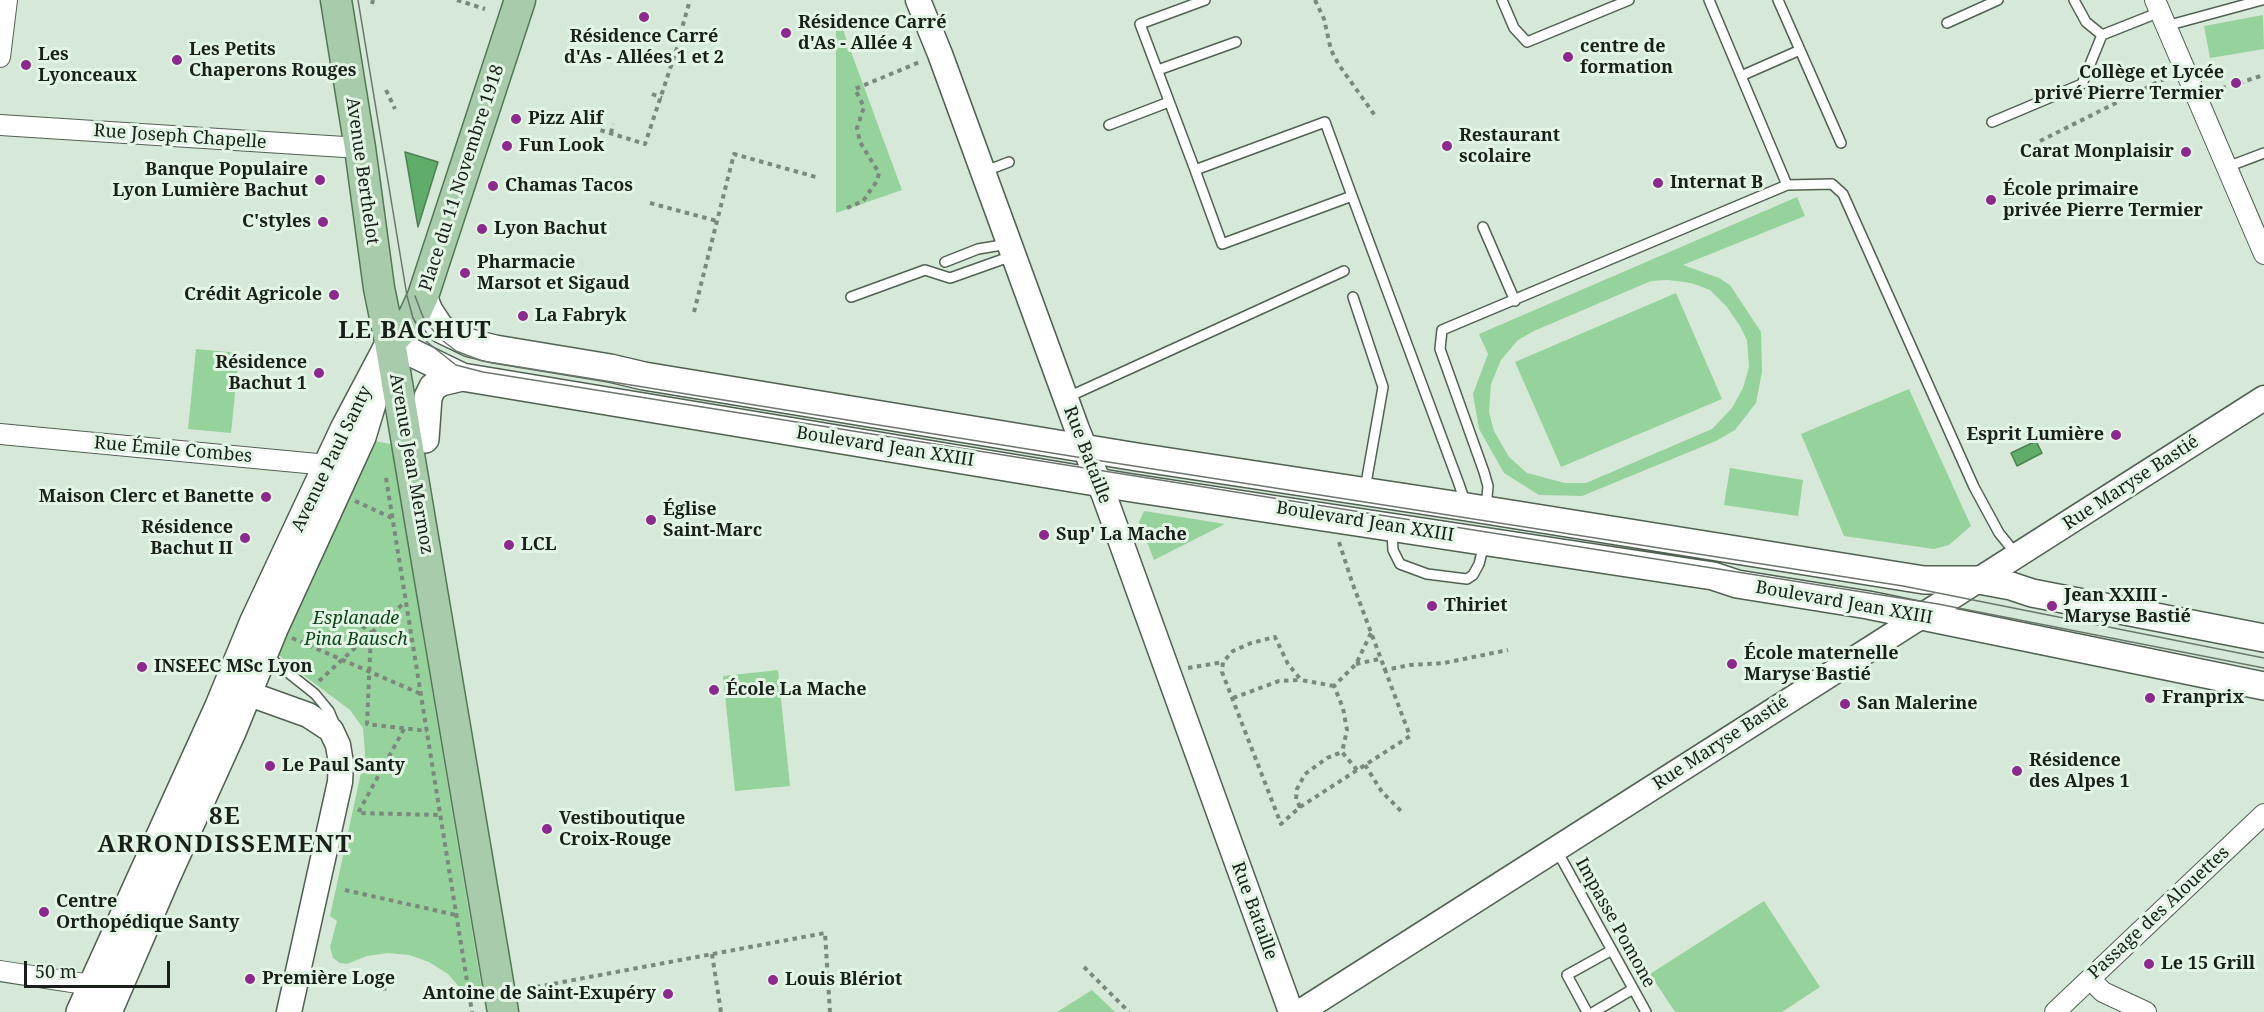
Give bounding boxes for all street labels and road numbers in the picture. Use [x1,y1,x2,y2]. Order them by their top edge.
street label: Place du 11 Novembre 1918 [415,62,509,294]
street label: Avenue Berthelot [341,96,383,246]
street label: Rue Joseph Chapelle [93,120,267,154]
street label: Avenue Jean Mermoz [384,372,438,556]
street label: Avenue Paul Santy [287,382,377,536]
street label: Rue Bataille [1059,403,1115,507]
street label: Boulevard Jean XXIII [795,422,975,472]
street label: Rue Maryse Bastié [2059,431,2203,535]
street label: Rue Émile Combes [93,432,253,468]
street label: Boulevard Jean XXIII [1275,497,1455,547]
street label: Boulevard Jean XXIII [1754,577,1934,629]
street label: Rue Maryse Bastié [1649,691,1793,795]
street label: Passage des Alouettes [2084,842,2234,984]
street label: Impasse Pomone [1570,854,1660,992]
street label: Rue Bataille [1226,859,1282,963]

